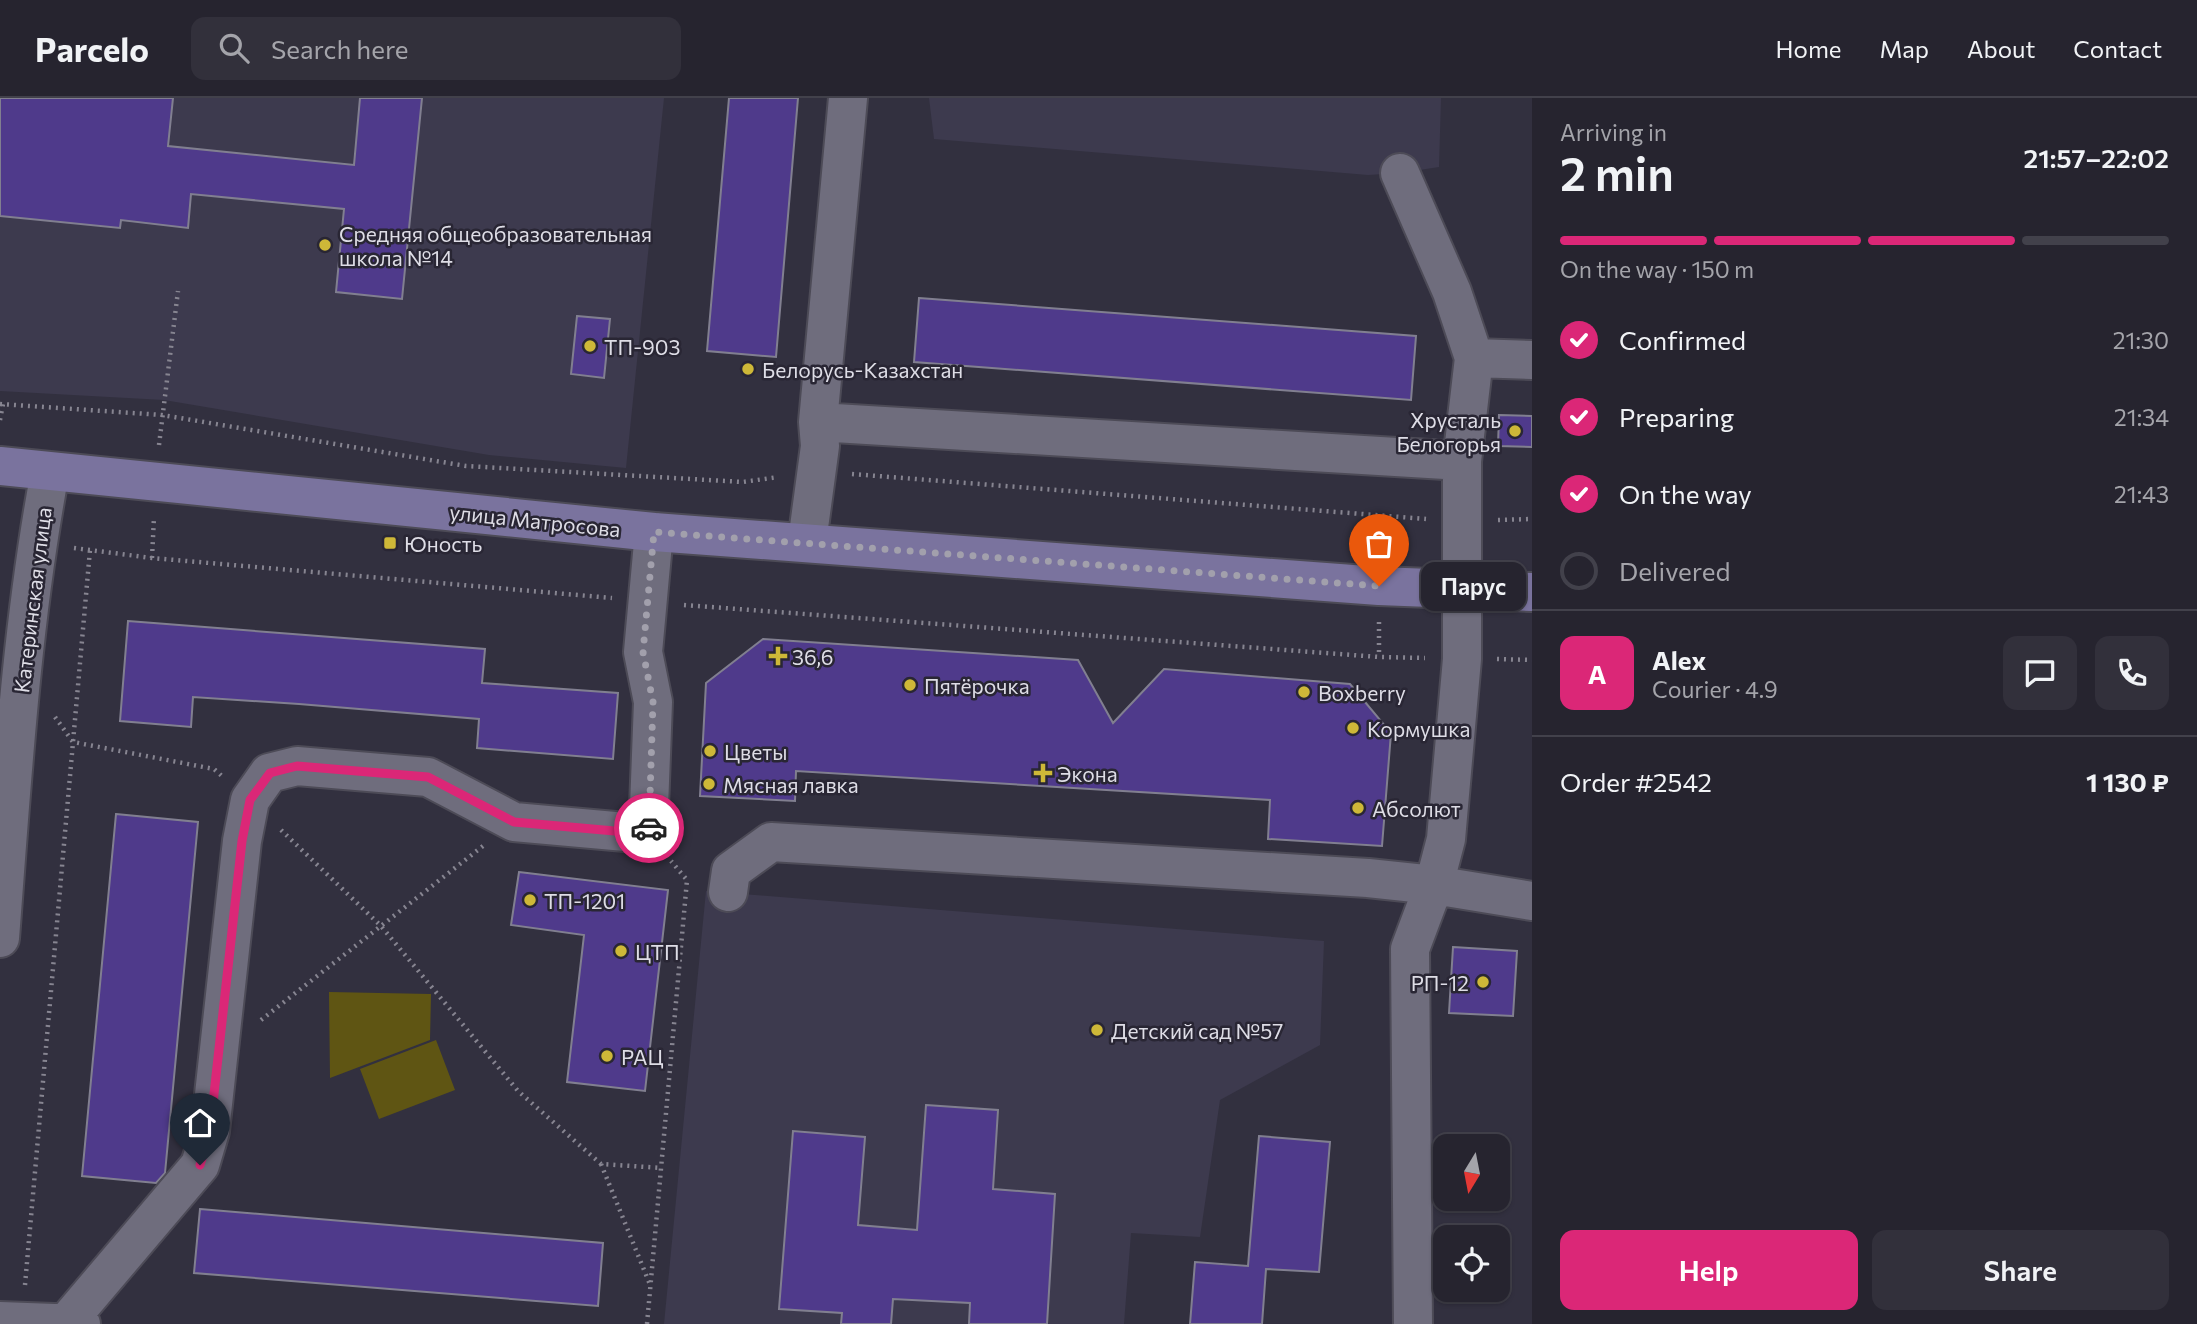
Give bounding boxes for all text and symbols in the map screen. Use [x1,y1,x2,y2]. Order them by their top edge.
search box [191,17,681,80]
text: Parcelo [35,28,149,69]
icon: search [215,29,253,67]
text: Search here [271,33,409,64]
text: Home [1776,34,1842,63]
text: Map [1880,34,1929,63]
text: About [1967,34,2035,63]
text: Contact [2073,34,2162,63]
text: Arriving in [1560,118,1667,146]
text: 21:57–22:02 [2024,142,2169,173]
text: 2 min [1560,144,1674,200]
place label: Средняя общеобразовательная школа №14 [339,221,652,270]
marker: Средняя общеобразовательная школа №14 [317,237,333,253]
text: On the way · 150 m [1560,255,1754,283]
icon: check [1560,321,1598,359]
text: Confirmed [1619,324,1746,355]
text: 21:30 [2113,326,2169,354]
place label: ТП-903 [604,334,680,359]
marker: ТП-903 [582,338,598,354]
place label: Белорусь-Казахстан [762,357,963,382]
marker: Белорусь-Казахстан [740,361,756,377]
icon: check [1560,398,1598,436]
text: Preparing [1619,401,1734,432]
text: 21:34 [2114,403,2169,431]
place label: Хрусталь Белогорья [1396,407,1501,456]
marker: Хрусталь Белогорья [1507,423,1523,439]
icon: check [1560,475,1598,513]
text: On the way [1619,478,1752,509]
text: 21:43 [2114,480,2169,508]
street label: улица Матросова [448,499,622,541]
street label: Катеринская улица [8,506,56,694]
pin [1349,514,1409,586]
icon: bag [1360,525,1398,563]
place label: Юность [404,531,483,556]
marker: Юность [382,535,398,551]
text: Delivered [1619,555,1730,586]
callout: Парус [1421,561,1526,610]
text: Парус [1441,572,1506,600]
button: chat [2003,636,2077,710]
button: phone [2095,636,2169,710]
place label: 36,6 [792,644,834,669]
text: Alex [1652,644,1706,675]
marker: 36,6 [770,648,786,664]
text: A [1588,658,1606,689]
place label: Пятёрочка [924,673,1030,698]
text: Courier · 4.9 [1652,675,1778,703]
marker: Пятёрочка [902,677,918,693]
place label: Boxberry [1318,680,1406,705]
marker: Boxberry [1296,684,1312,700]
place label: Кормушка [1367,716,1470,741]
marker: Кормушка [1345,720,1361,736]
place label: Цветы [724,739,787,764]
marker: Цветы [702,743,718,759]
place label: Экона [1057,761,1118,786]
marker: Экона [1035,765,1051,781]
text: Order #2542 [1560,766,1712,797]
text: 1 130 ₽ [2086,766,2169,797]
place label: Мясная лавка [723,772,859,797]
marker: Мясная лавка [701,776,717,792]
courier [614,793,684,863]
place label: Абсолют [1372,796,1461,821]
marker: Абсолют [1350,800,1366,816]
icon: car [630,809,668,847]
place label: ТП-1201 [544,888,625,913]
marker: ТП-1201 [522,892,538,908]
place label: ЦТП [635,939,680,964]
marker: ЦТП [613,943,629,959]
place label: РП-12 [1411,970,1469,995]
marker: РП-12 [1475,974,1491,990]
place label: Детский сад №57 [1111,1018,1283,1043]
marker: Детский сад №57 [1089,1022,1105,1038]
place label: РАЦ [621,1044,664,1069]
marker: РАЦ [599,1048,615,1064]
pin [170,1093,230,1165]
icon: home [181,1104,219,1142]
north arrow [1433,1134,1510,1211]
map controls [1433,1134,1510,1302]
button: locate [1433,1225,1510,1302]
button: Help [1560,1230,1858,1310]
button: Share [1872,1230,2169,1310]

